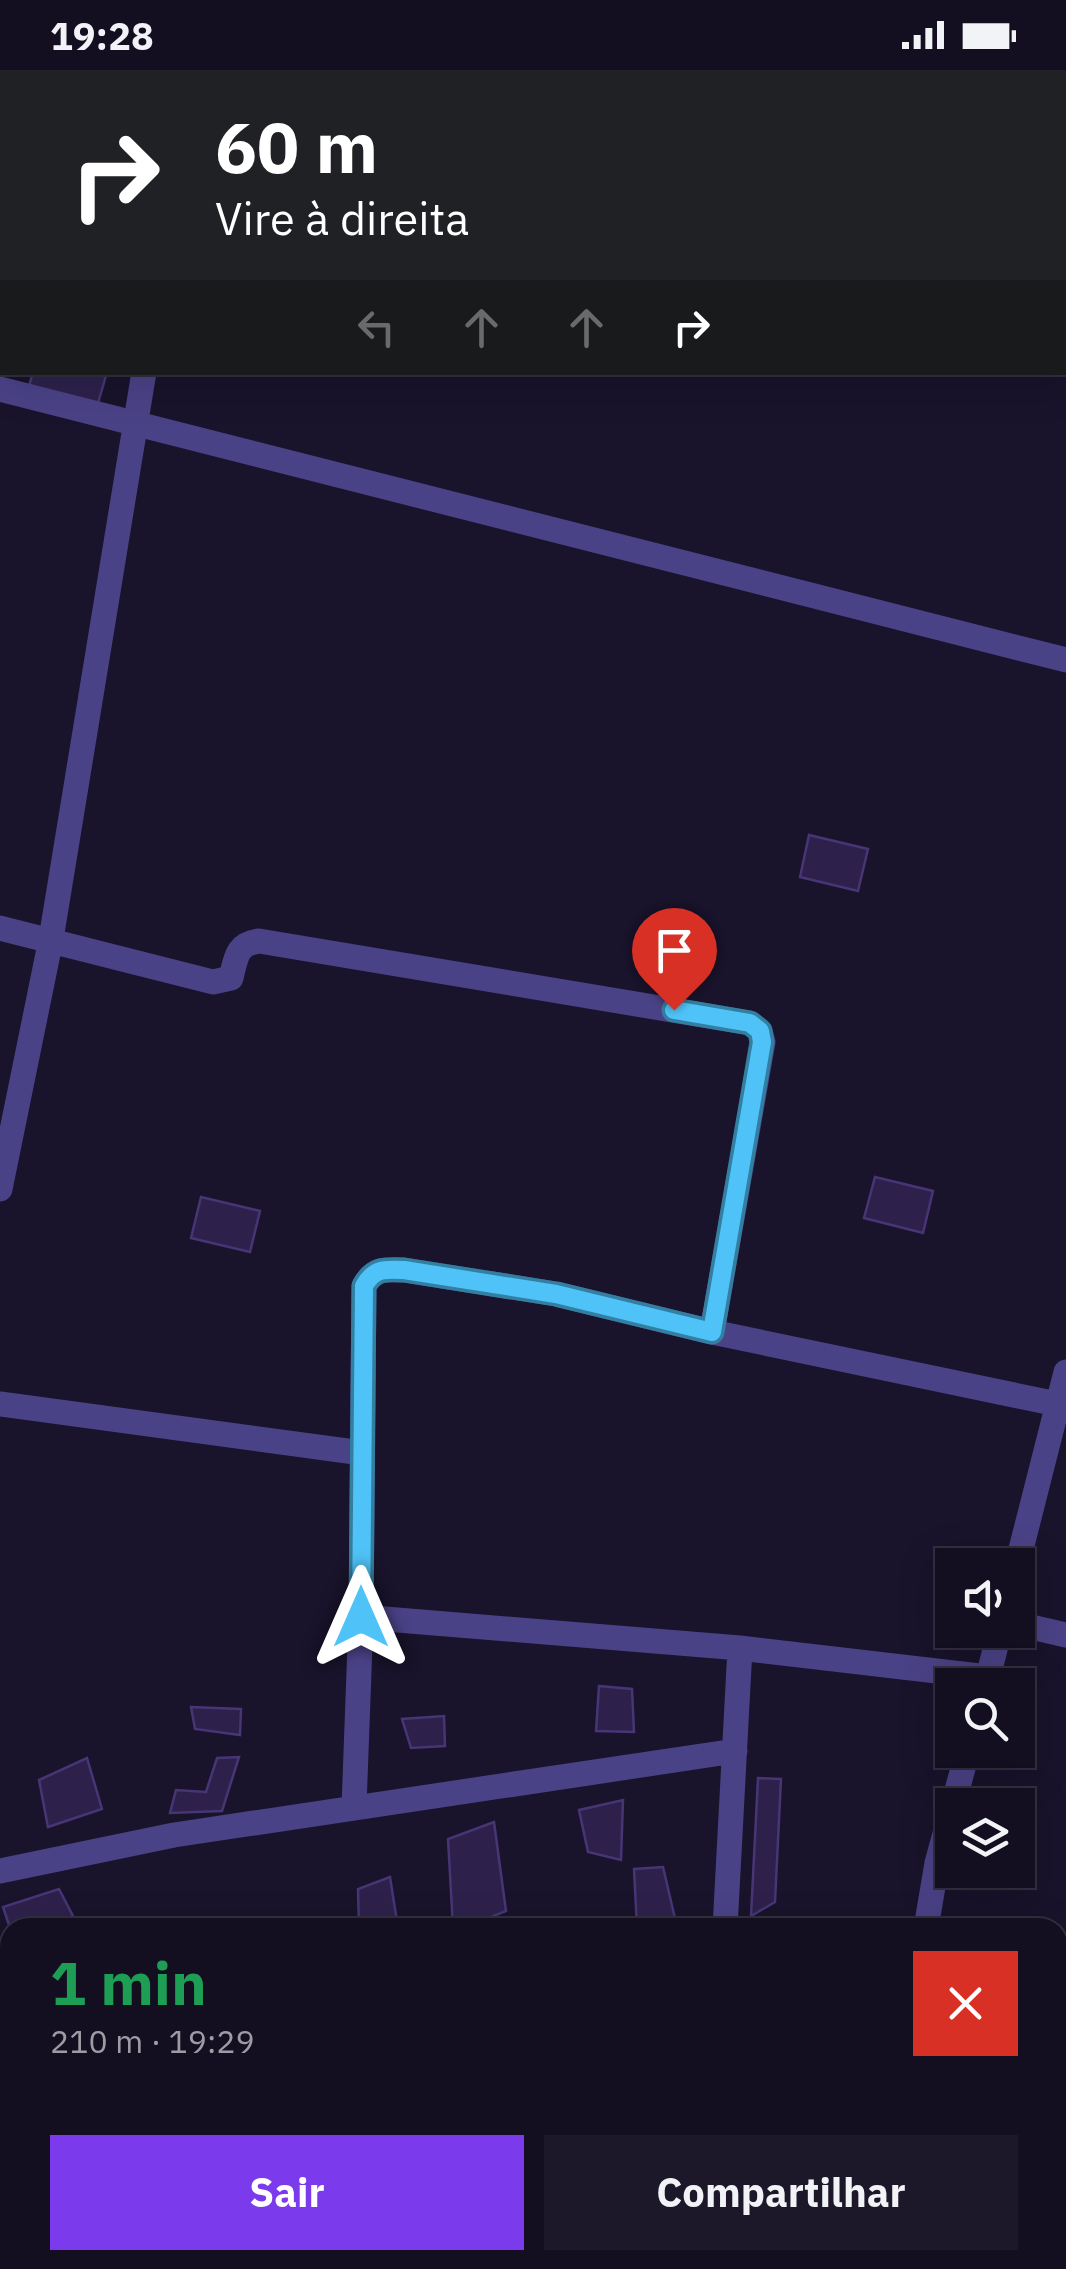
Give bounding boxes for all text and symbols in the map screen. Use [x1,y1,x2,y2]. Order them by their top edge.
text: 19:28 [50,11,154,60]
text: 60 m [215,101,378,192]
icon: right [50,110,180,240]
text: Vire à direita [215,189,469,247]
icon: left [349,300,404,355]
icon: ahead [454,300,509,355]
icon: ahead [559,300,614,355]
icon: right [664,300,719,355]
pin [632,908,717,1011]
icon: arrive [647,923,702,978]
map controls [935,1548,1035,1888]
button: sound [935,1548,1035,1648]
position arrow [309,1565,413,1669]
button: search [935,1668,1035,1768]
button: layers [935,1788,1035,1888]
text: 1 min [50,1943,207,2022]
button: close [913,1951,1018,2056]
text: 210 m · 19:29 [50,2020,255,2062]
button: Sair [50,2135,524,2250]
button: Compartilhar [544,2135,1018,2250]

